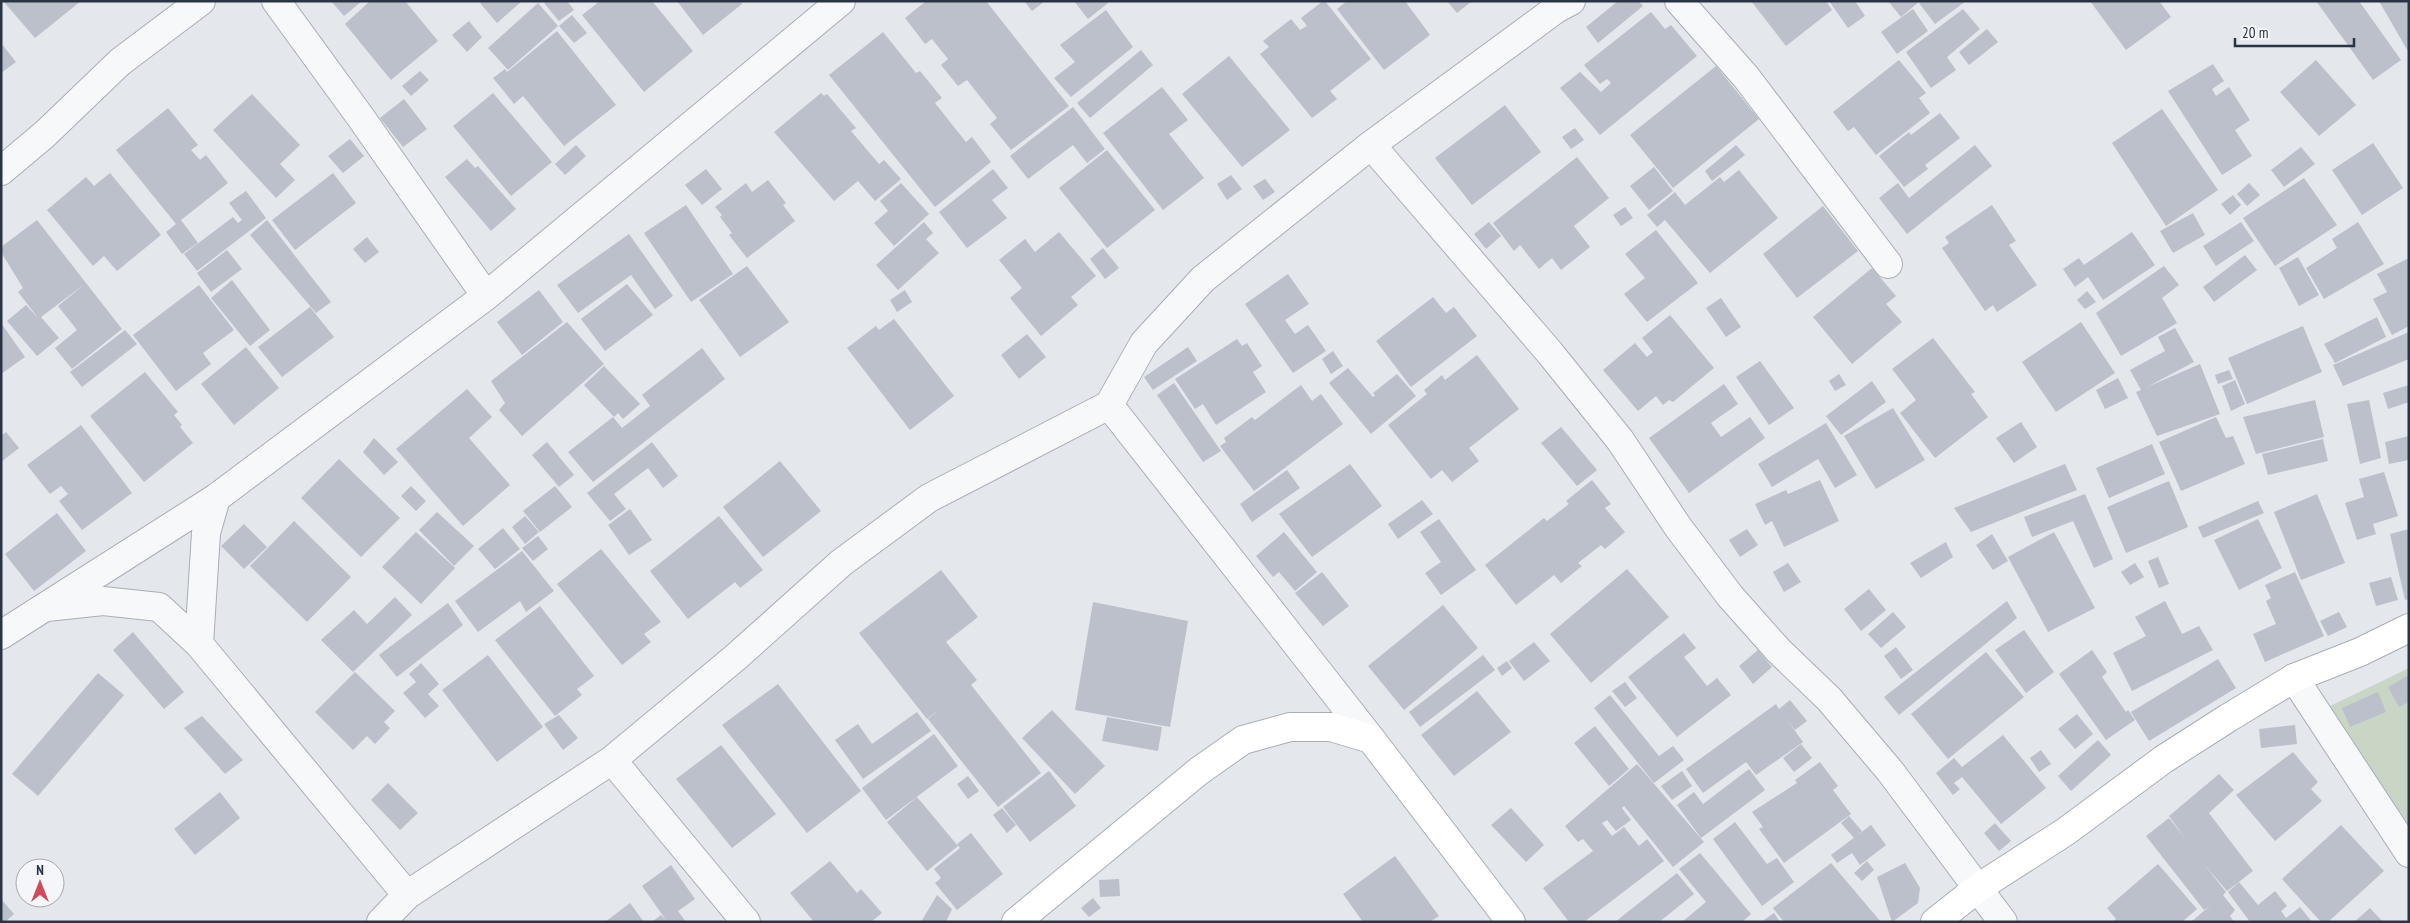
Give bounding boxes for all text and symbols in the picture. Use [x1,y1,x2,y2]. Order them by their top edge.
scale bar [2235,15,2354,47]
text: 20 m [2242,23,2268,42]
north arrow [15,858,65,908]
text: N [36,861,44,879]

